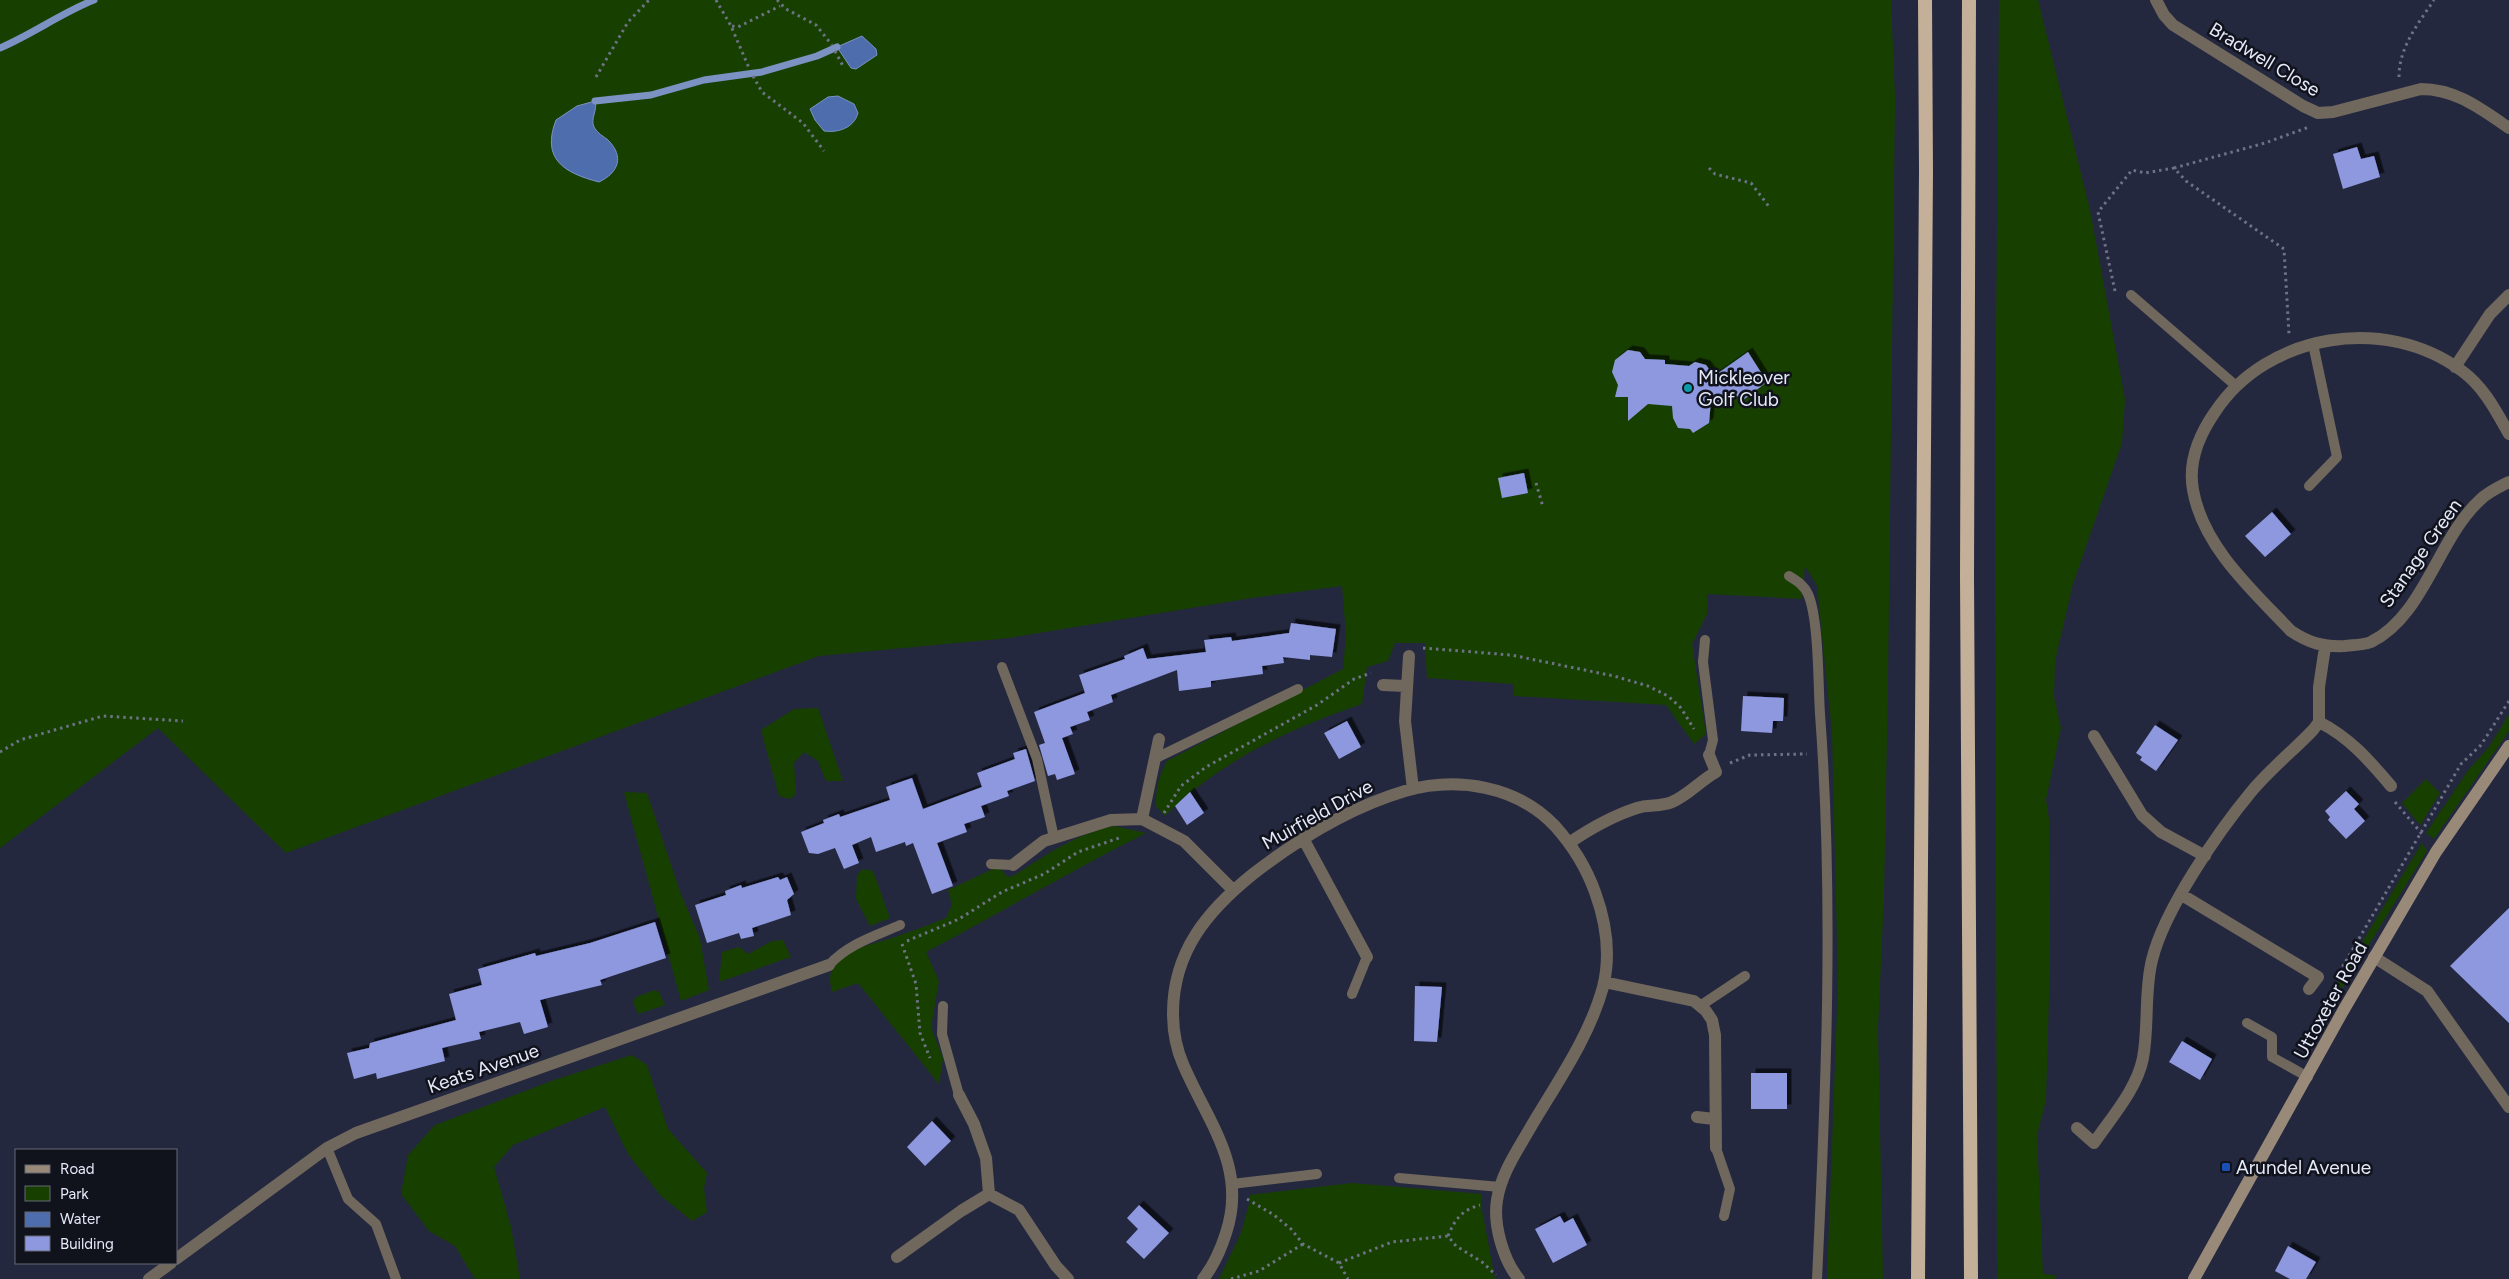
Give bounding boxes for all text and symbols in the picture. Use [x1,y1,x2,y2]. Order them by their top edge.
street label: Bradwell Close [2205,17,2324,102]
place label: Mickleover Golf Club [1698,366,1790,411]
marker: Mickleover Golf Club [1682,382,1694,394]
street label: Stanage Green [2375,495,2466,612]
street label: Muirfield Drive [1258,775,1377,854]
street label: Uttoxeter Road [2289,938,2372,1063]
street label: Keats Avenue [424,1039,542,1098]
legend [15,1149,178,1264]
place label: Arundel Avenue [2236,1156,2371,1179]
text: Road [60,1160,95,1178]
marker: Arundel Avenue [2220,1161,2232,1173]
text: Park [60,1185,89,1203]
text: Water [60,1210,100,1228]
text: Building [60,1235,114,1253]

